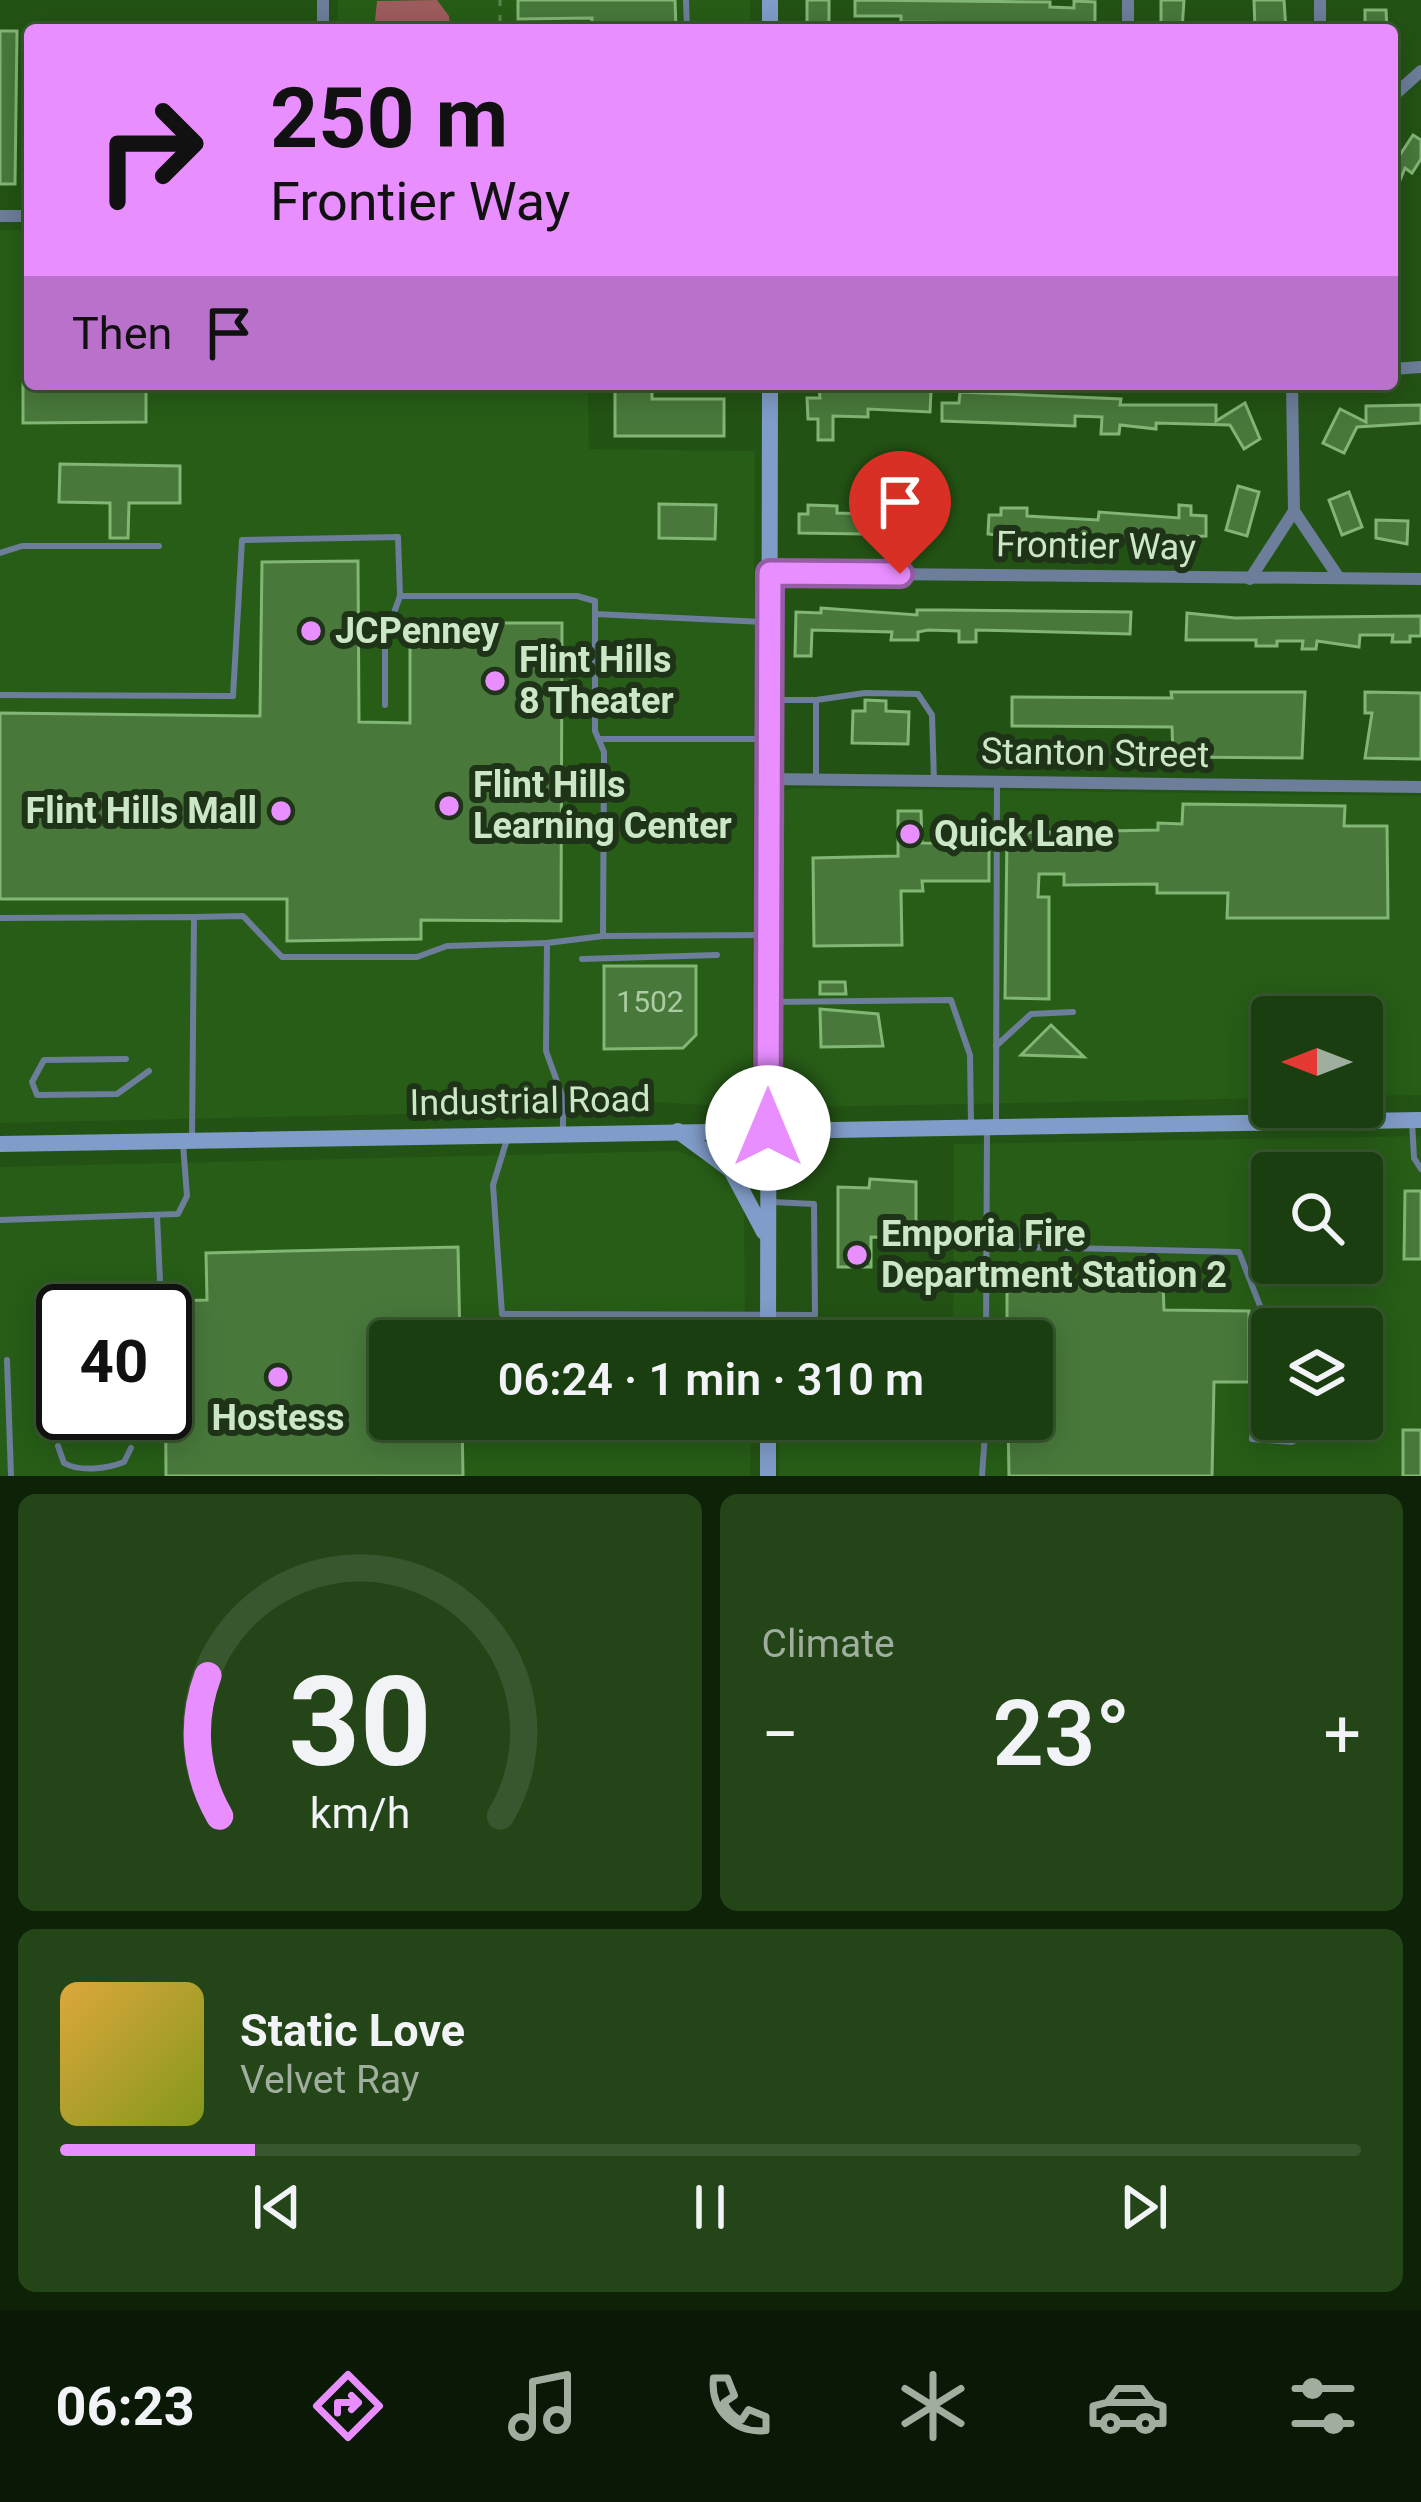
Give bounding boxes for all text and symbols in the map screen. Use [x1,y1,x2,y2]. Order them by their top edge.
text: 250 m [270,69,508,168]
icon: right [72,72,228,228]
text: Frontier Way [270,170,570,233]
icon: arrive [196,300,262,366]
text: Then [72,307,172,360]
pin [849,451,951,574]
icon: arrive [867,469,933,535]
street label: Frontier Way [996,523,1196,569]
place label: JCPenney [335,610,500,652]
marker: JCPenney [298,618,324,644]
place label: Flint Hills 8 Theater [519,639,674,722]
marker: Flint Hills 8 Theater [482,668,508,694]
street label: Stanton Street [980,730,1210,776]
place label: Flint Hills Learning Center [473,764,732,847]
place label: Flint Hills Mall [26,790,257,832]
marker: Flint Hills Learning Center [436,793,462,819]
marker: Flint Hills Mall [268,798,294,824]
place label: Quick Lane [934,813,1114,855]
marker: Quick Lane [897,821,923,847]
house number: 1502 [616,984,684,1019]
north arrow [1251,996,1383,1128]
map controls [1251,996,1383,1440]
position arrow [705,1065,831,1191]
street label: Industrial Road [409,1078,651,1124]
button: search [1251,1152,1383,1284]
place label: Emporia Fire Department Station 2 [881,1213,1227,1296]
marker: Emporia Fire Department Station 2 [844,1242,870,1268]
speed limit sign: 40 [36,1284,192,1440]
button: layers [1251,1308,1383,1440]
text: 06:24 · 1 min · 310 m [498,1353,924,1406]
marker: Hostess [265,1364,291,1390]
place label: Hostess [212,1397,344,1439]
text: Climate [762,1621,895,1667]
text: 30 [288,1649,431,1795]
text: 23° [993,1682,1130,1787]
text: − [762,1696,799,1773]
text: + [1324,1696,1361,1773]
text: km/h [309,1787,410,1837]
text: Static Love [240,2004,465,2057]
text: Velvet Ray [240,2057,419,2103]
icon: previous [244,2174,310,2240]
icon: pause [677,2174,743,2240]
icon: next [1111,2174,1177,2240]
icon: directions [306,2364,390,2448]
icon: music [501,2364,585,2448]
icon: phone [696,2364,780,2448]
icon: climate [891,2364,975,2448]
icon: car [1086,2364,1170,2448]
icon: filters [1281,2364,1365,2448]
text: 06:23 [56,2375,195,2438]

